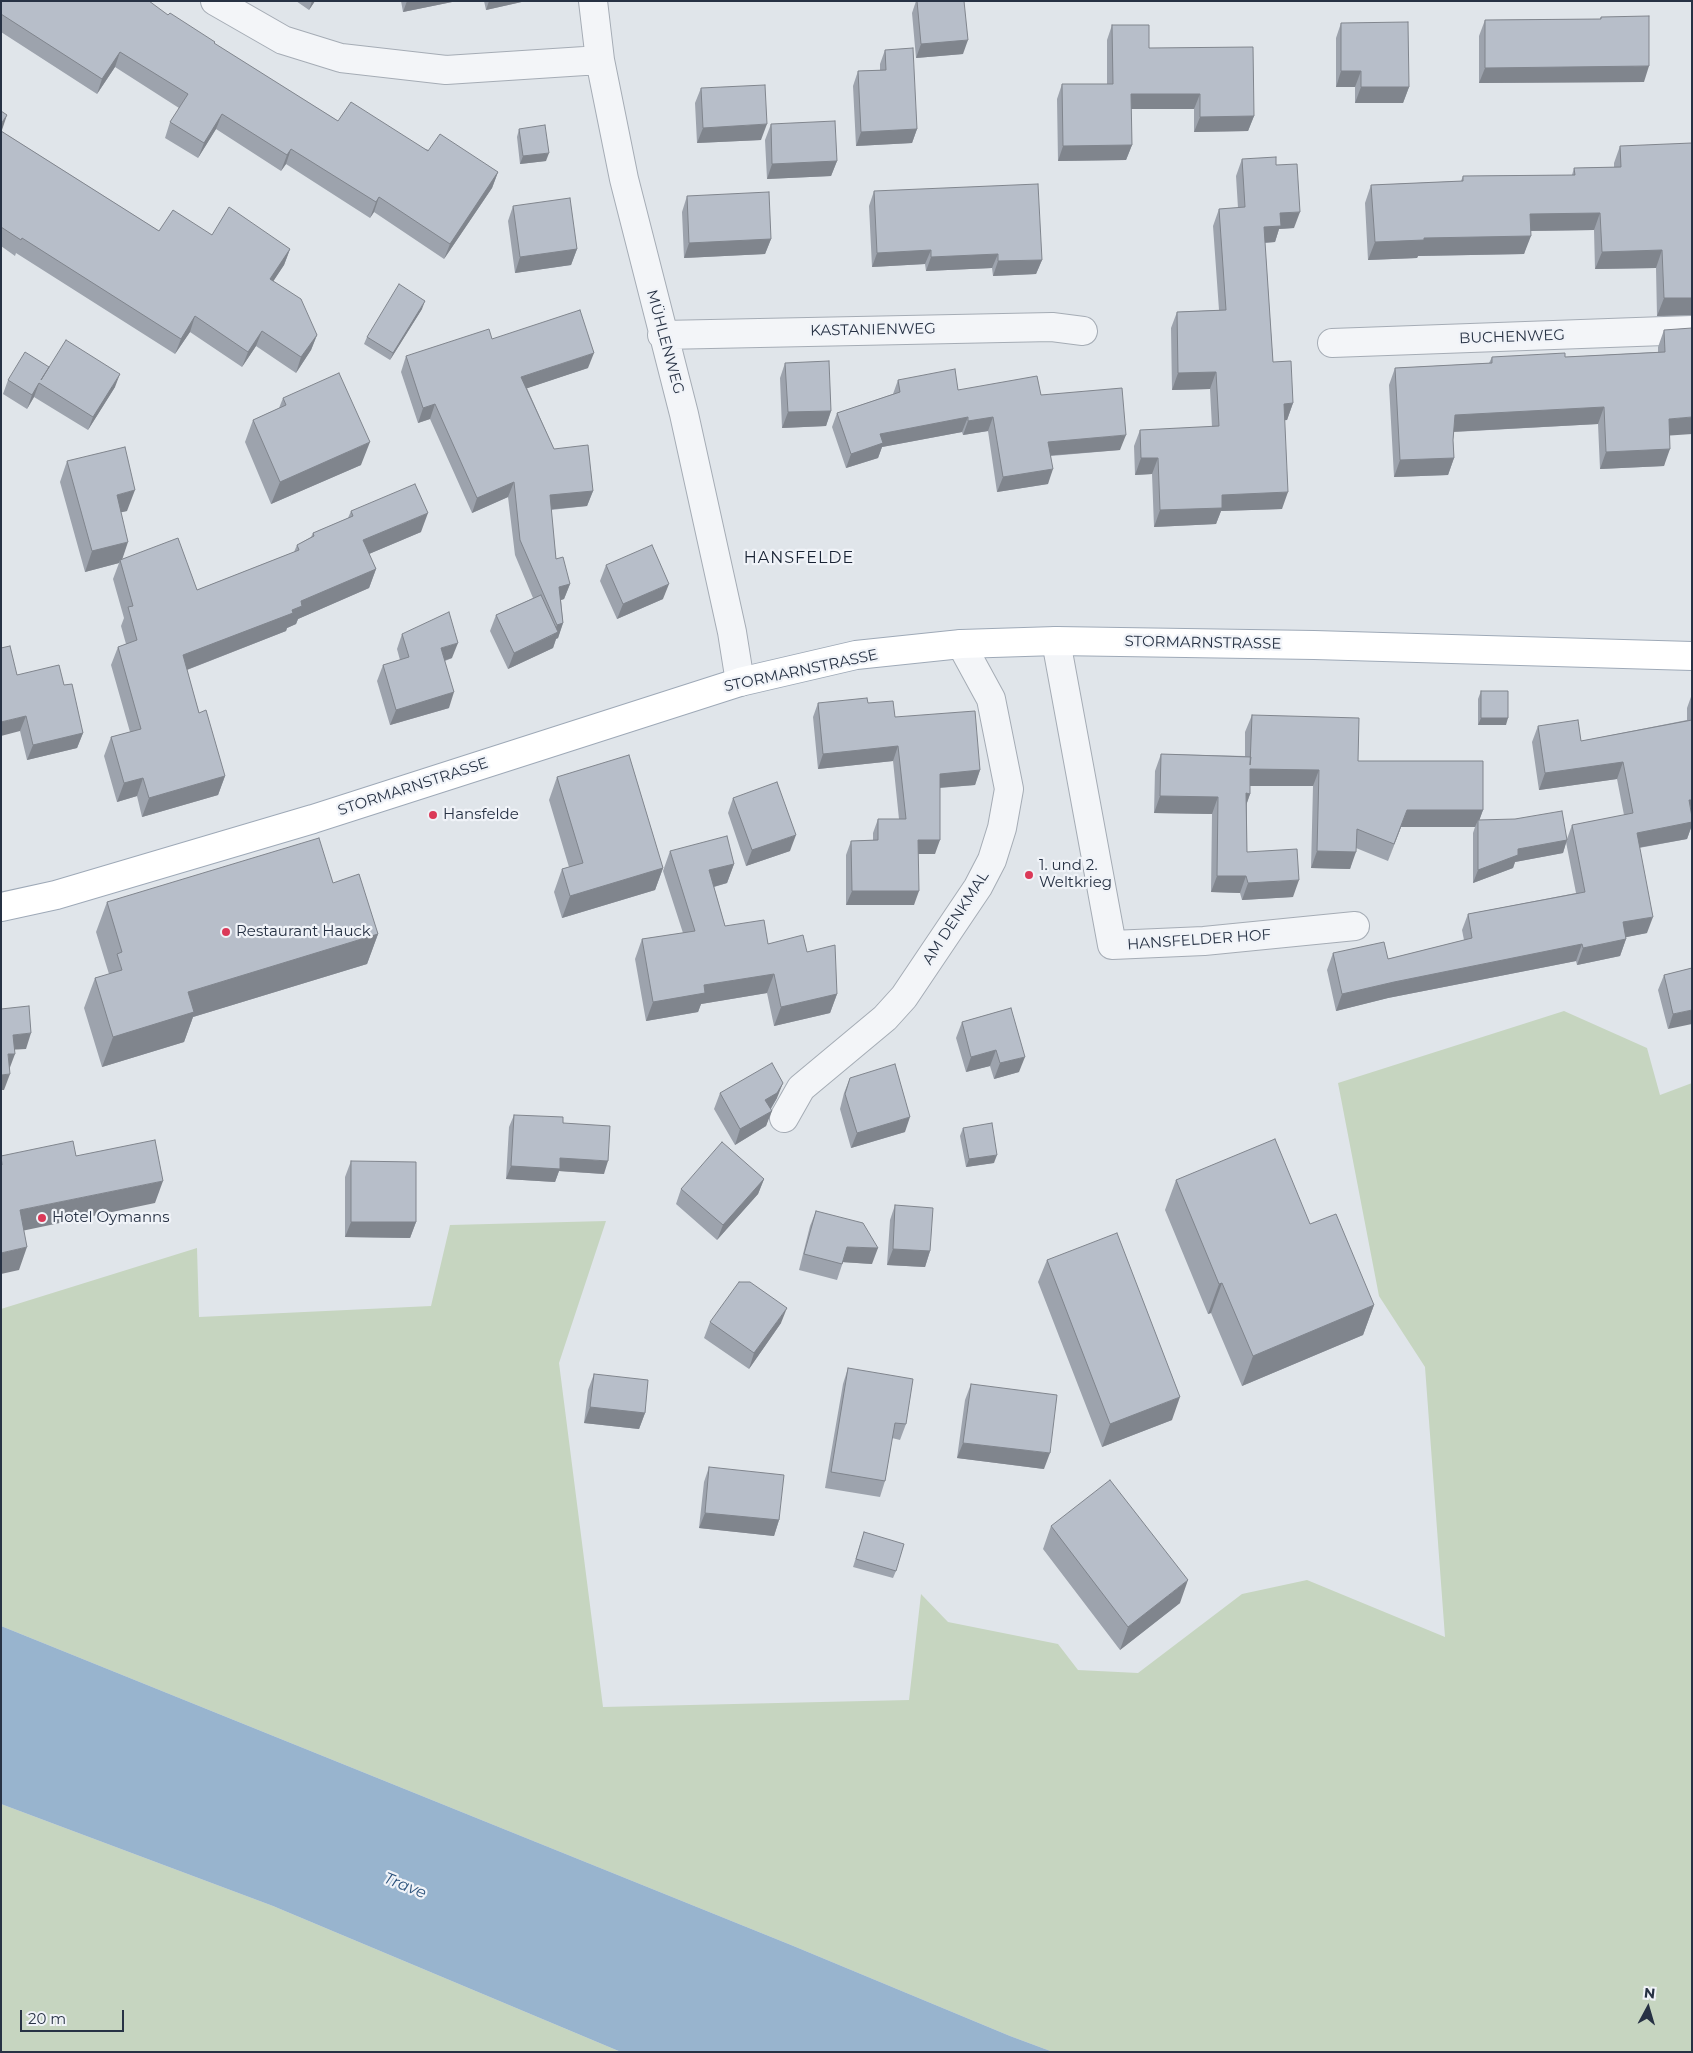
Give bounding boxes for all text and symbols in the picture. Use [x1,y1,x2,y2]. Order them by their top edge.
street label: MÜHLENWEG [642,288,688,396]
street label: KASTANIENWEG [810,320,936,340]
street label: BUCHENWEG [1459,326,1565,348]
district label: HANSFELDE [743,548,855,568]
street label: STORMARNSTRASSE [1124,633,1282,653]
street label: STORMARNSTRASSE [722,646,880,696]
street label: STORMARNSTRASSE [336,754,490,820]
place label: Hansfelde [443,806,519,824]
marker: Hansfelde [427,809,439,821]
place label: 1. und 2. Weltkrieg [1039,857,1112,892]
street label: AM DENKMAL [919,868,993,968]
marker: 1. und 2. Weltkrieg [1023,869,1035,881]
place label: Restaurant Hauck [236,923,371,941]
marker: Restaurant Hauck [220,926,232,938]
street label: HANSFELDER HOF [1126,926,1272,954]
place label: Hotel Oymanns [52,1209,170,1227]
marker: Hotel Oymanns [36,1212,48,1224]
water label: Trave [381,1869,429,1903]
north arrow [1623,1983,1673,2033]
text: N [1643,1984,1656,2003]
scale bar [22,2000,126,2032]
text: 20 m [28,2009,66,2028]

